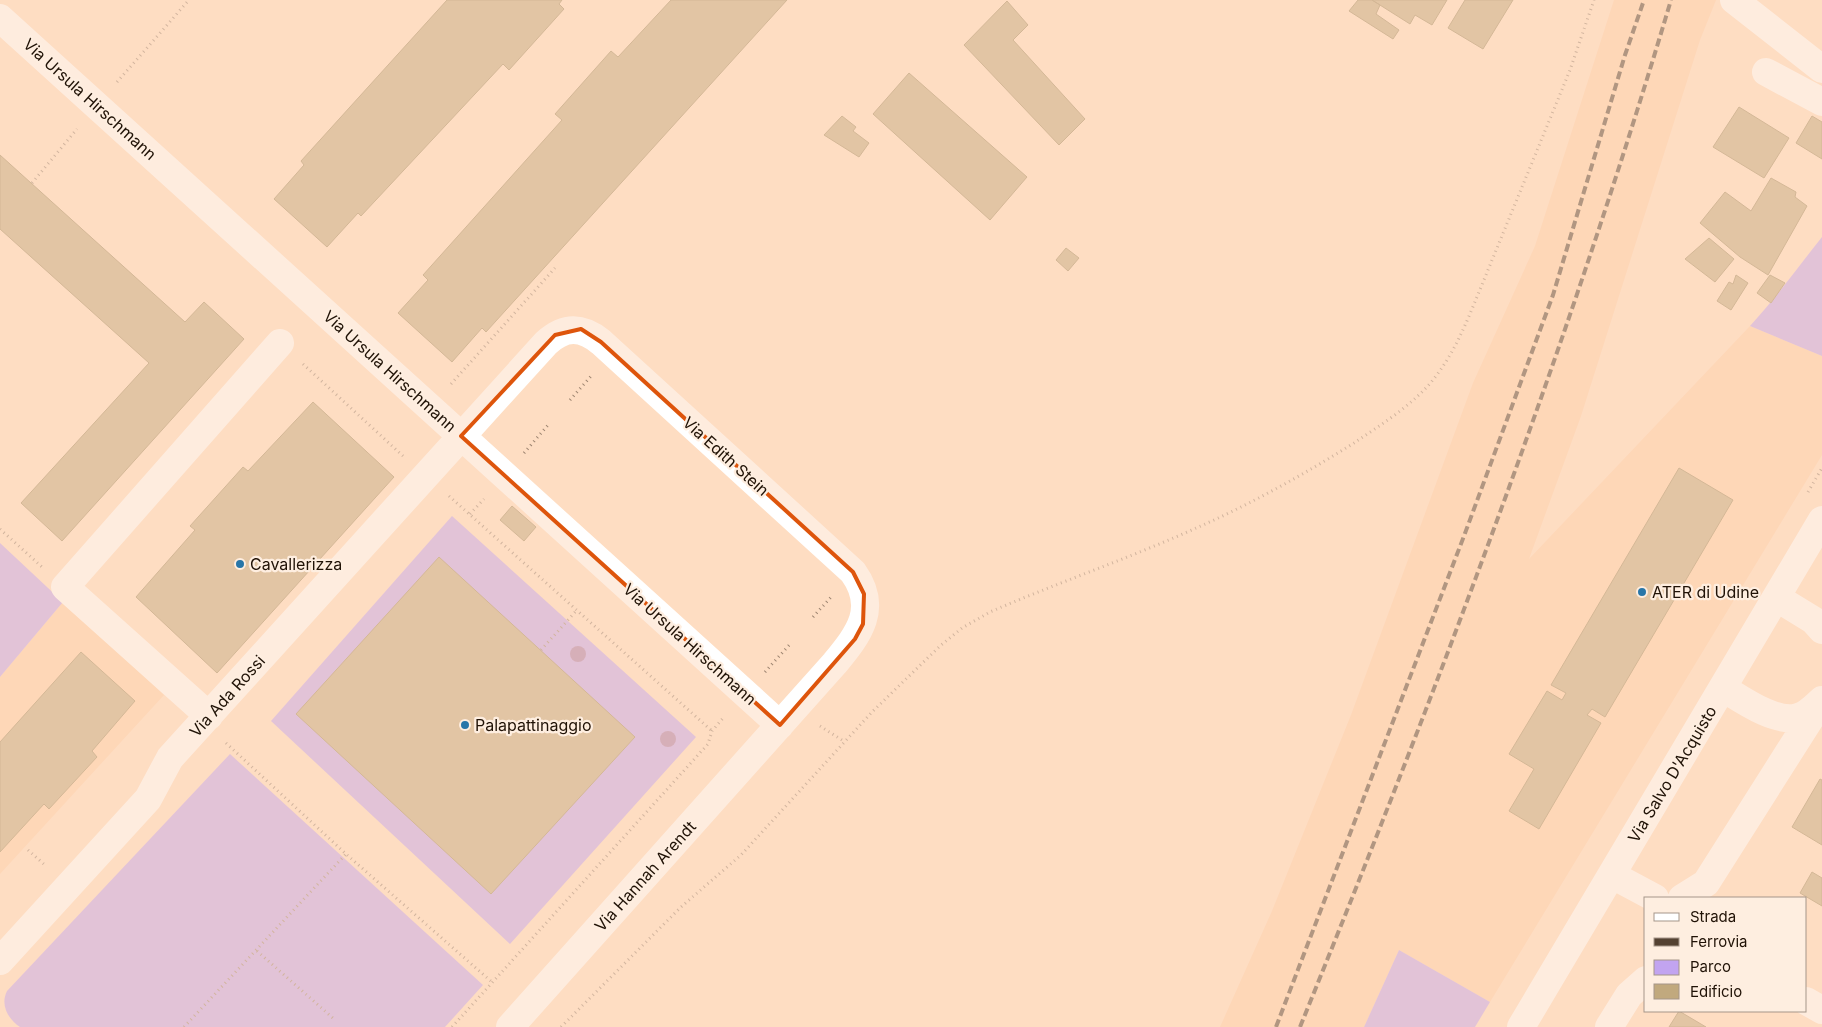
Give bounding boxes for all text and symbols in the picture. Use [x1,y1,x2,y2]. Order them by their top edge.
street label: Via Ursula Hirschmann [19,34,161,164]
street label: Via Ursula Hirschmann [319,306,461,436]
street label: Via Edith Stein [679,412,773,500]
place label: Cavallerizza [250,554,342,574]
marker: Cavallerizza [234,558,246,570]
street label: Via Ursula Hirschmann [619,579,761,709]
place label: ATER di Udine [1652,582,1759,602]
marker: ATER di Udine [1636,586,1648,598]
street label: Via Ada Rossi [185,651,269,741]
street label: Via Salvo D'Acquisto [1623,702,1721,846]
place label: Palapattinaggio [475,715,591,735]
marker: Palapattinaggio [459,719,471,731]
street label: Via Hannah Arendt [590,817,700,935]
legend [1644,897,1807,1012]
text: Strada [1690,907,1736,926]
text: Ferrovia [1690,932,1747,951]
text: Parco [1690,957,1731,976]
text: Edificio [1690,982,1742,1001]

